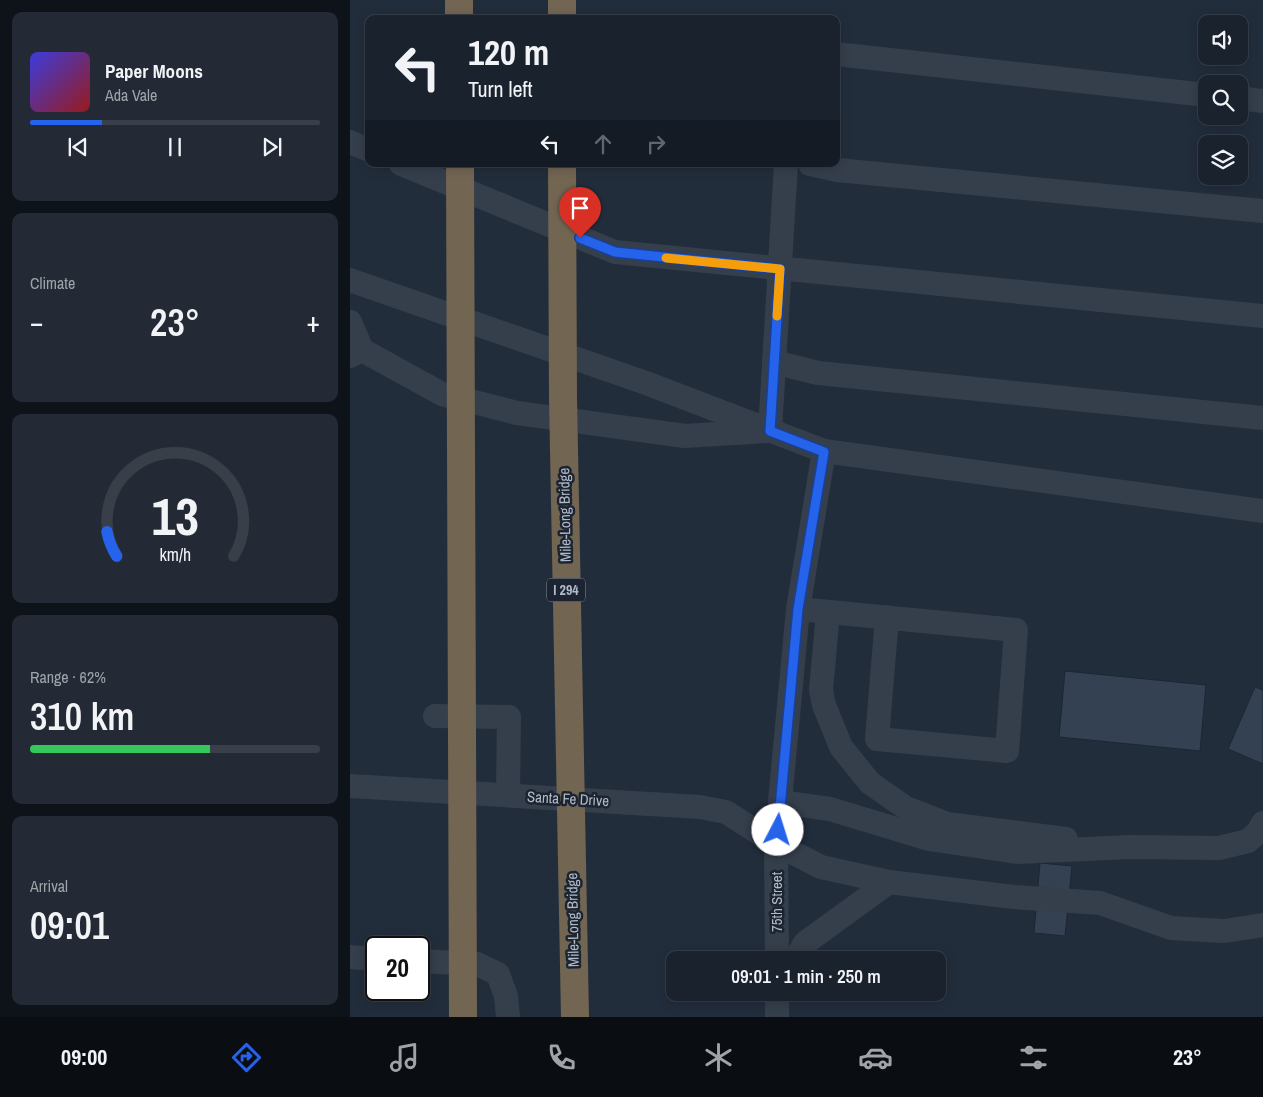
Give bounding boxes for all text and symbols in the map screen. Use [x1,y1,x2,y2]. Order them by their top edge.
map controls [1198,15,1248,185]
button: sound [1198,15,1248,65]
text: 120 m [468,29,549,76]
icon: left [385,35,450,100]
text: Paper Moons [105,58,203,84]
text: Turn left [468,74,533,104]
button: search [1198,75,1248,125]
text: Ada Vale [105,84,157,106]
icon: left [536,130,564,158]
icon: ahead [589,130,617,158]
icon: right [642,130,670,158]
icon: previous [64,133,92,161]
icon: pause [161,133,189,161]
icon: next [258,133,286,161]
button: layers [1198,135,1248,185]
pin [559,187,601,238]
icon: arrive [566,194,594,222]
text: Climate [30,272,75,294]
text: 23° [150,297,200,348]
text: − [30,303,43,341]
text: + [307,303,320,341]
street label: Mile-Long Bridge [553,468,576,562]
text: 13 [151,481,199,551]
text: km/h [159,543,191,567]
road number: I 294 [547,578,585,602]
text: Range · 62% [30,666,106,688]
text: 310 km [30,691,134,742]
street label: Santa Fe Drive [526,786,610,811]
position arrow [751,803,803,855]
street label: 75th Street [766,871,787,932]
street label: Mile-Long Bridge [561,873,584,967]
text: Arrival [30,875,68,897]
text: 09:01 [30,900,109,951]
speed limit sign: 20 [365,936,430,1001]
text: 09:01 · 1 min · 250 m [731,963,881,989]
icon: directions [229,1040,264,1075]
icon: music [387,1040,422,1075]
icon: phone [544,1040,579,1075]
icon: climate [701,1040,736,1075]
icon: car [858,1040,893,1075]
icon: filters [1016,1040,1051,1075]
text: 09:00 [61,1042,107,1072]
text: 23° [1173,1042,1202,1072]

